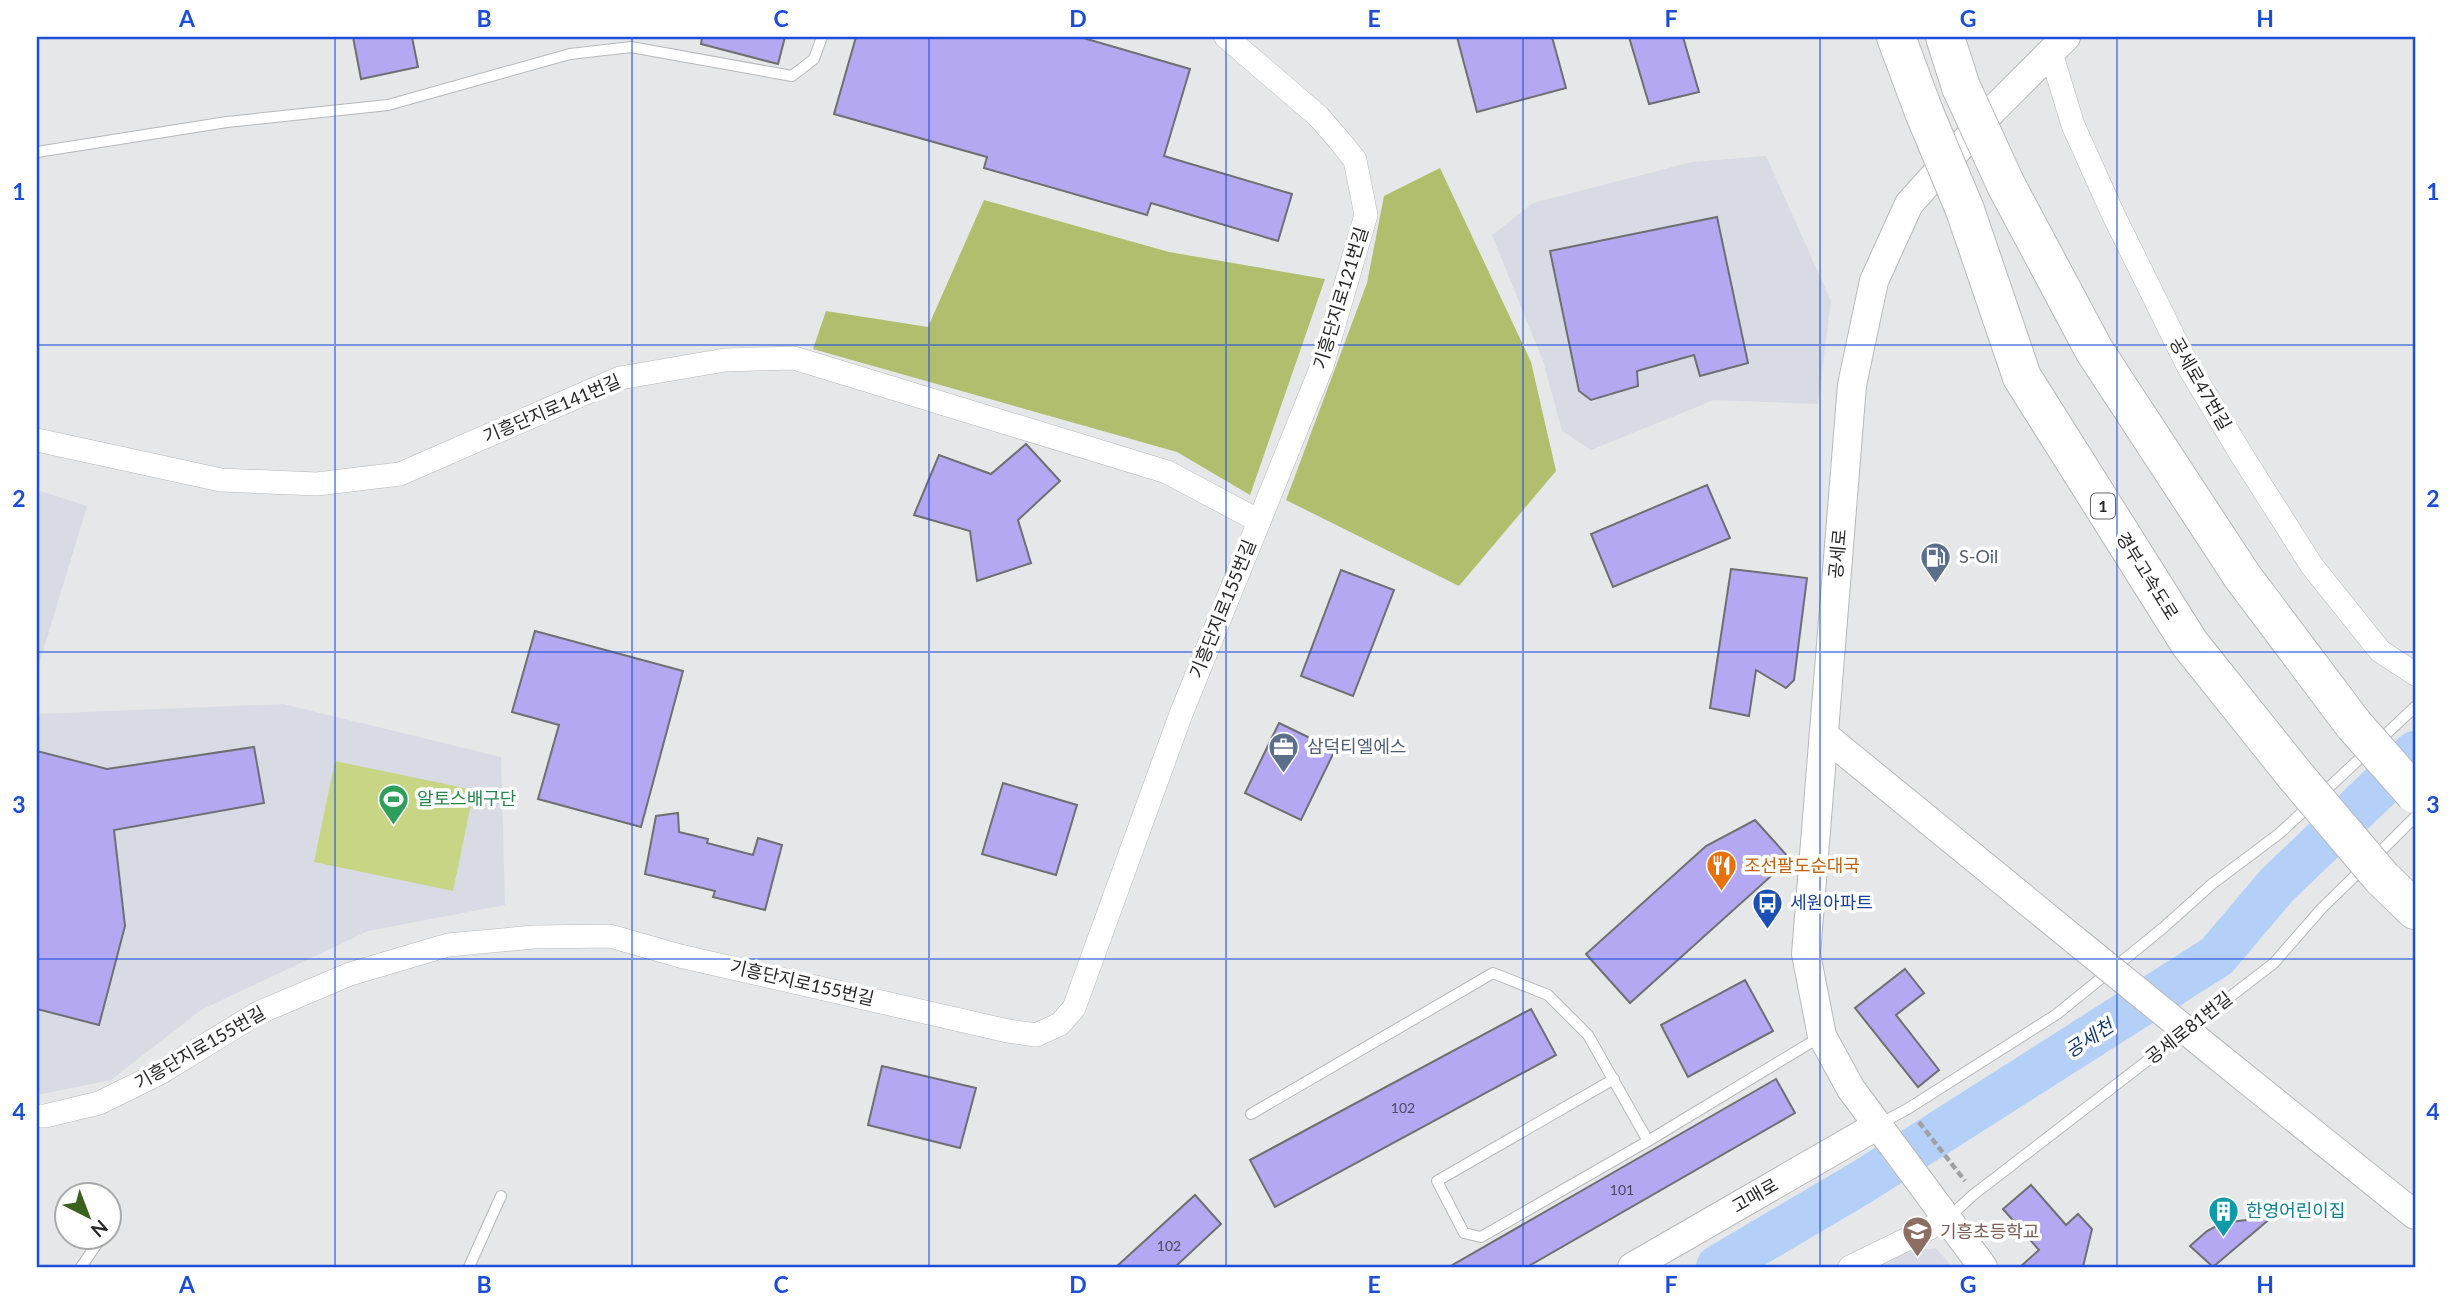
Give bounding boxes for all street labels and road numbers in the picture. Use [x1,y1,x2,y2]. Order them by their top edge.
street label: 기흥단지로121번길 [1308,224,1372,371]
street label: 공세로47번길 [2165,333,2236,434]
street label: 기흥단지로141번길 [480,369,624,447]
road number: 1 [2091,494,2115,519]
street label: 공세로 [1824,528,1850,580]
street label: 경부고속도로 [2112,528,2184,623]
street label: 기흥단지로155번길 [1184,536,1260,681]
street label: 기흥단지로155번길 [728,955,876,1009]
street label: 공세로81번길 [2141,987,2236,1068]
street label: 기흥단지로155번길 [130,1001,269,1093]
street label: 고매로 [1727,1173,1782,1217]

